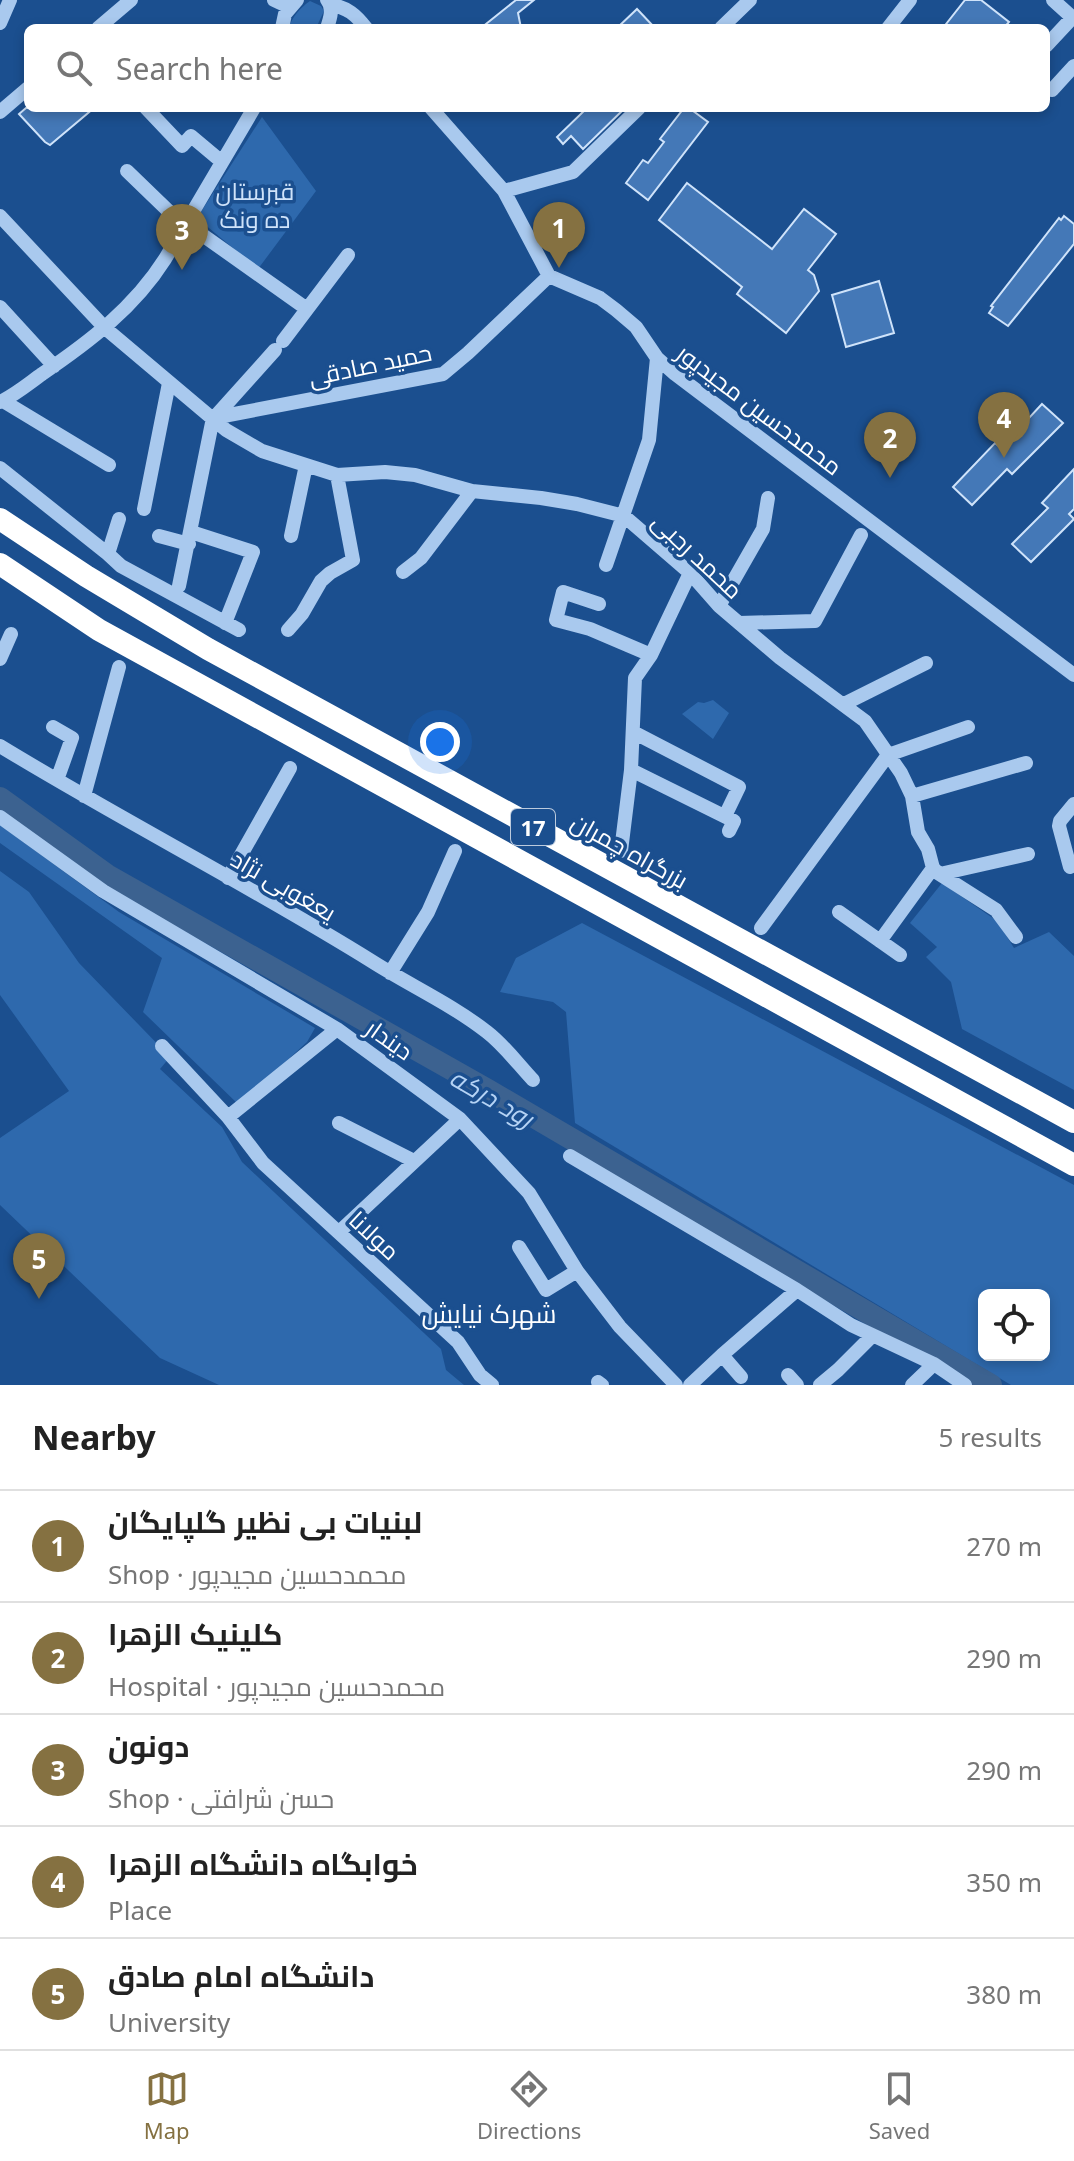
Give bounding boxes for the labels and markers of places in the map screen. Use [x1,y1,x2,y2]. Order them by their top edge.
pin: 1 [533,202,585,268]
pin: 3 [156,204,208,270]
pin: 4 [978,392,1030,458]
pin: 2 [864,412,916,478]
pin: 5 [13,1233,65,1299]

